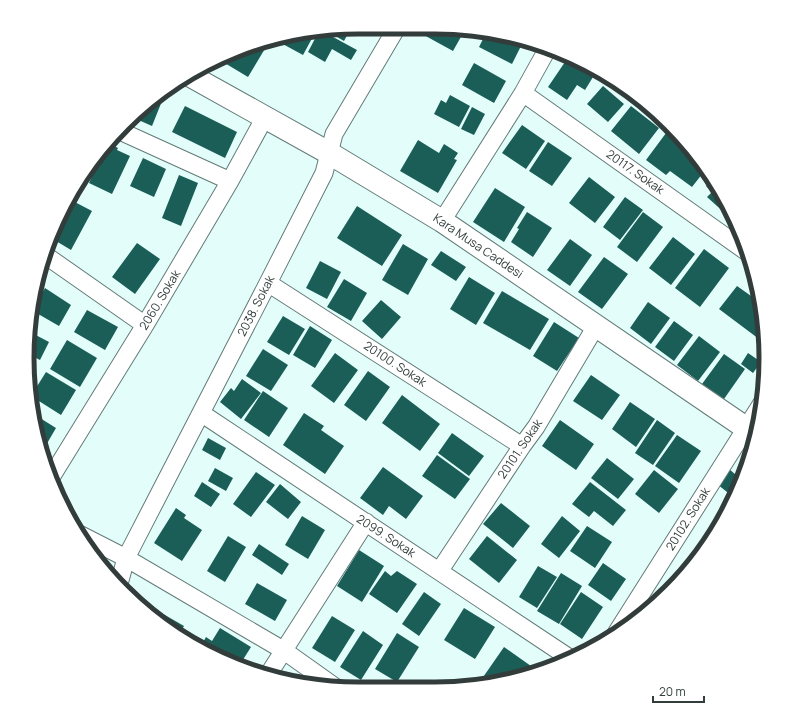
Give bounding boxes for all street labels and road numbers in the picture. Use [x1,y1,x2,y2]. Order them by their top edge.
street label: 20117. Sokak [603,145,669,198]
street label: Kara Musa Caddesi [430,209,527,282]
street label: 2060. Sokak [135,266,185,333]
street label: 2038. Sokak [233,271,279,339]
street label: 20100. Sokak [360,337,431,391]
street label: 20101. Sokak [493,415,546,482]
street label: 20102. Sokak [661,483,714,554]
street label: 2099. Sokak [353,510,420,562]

